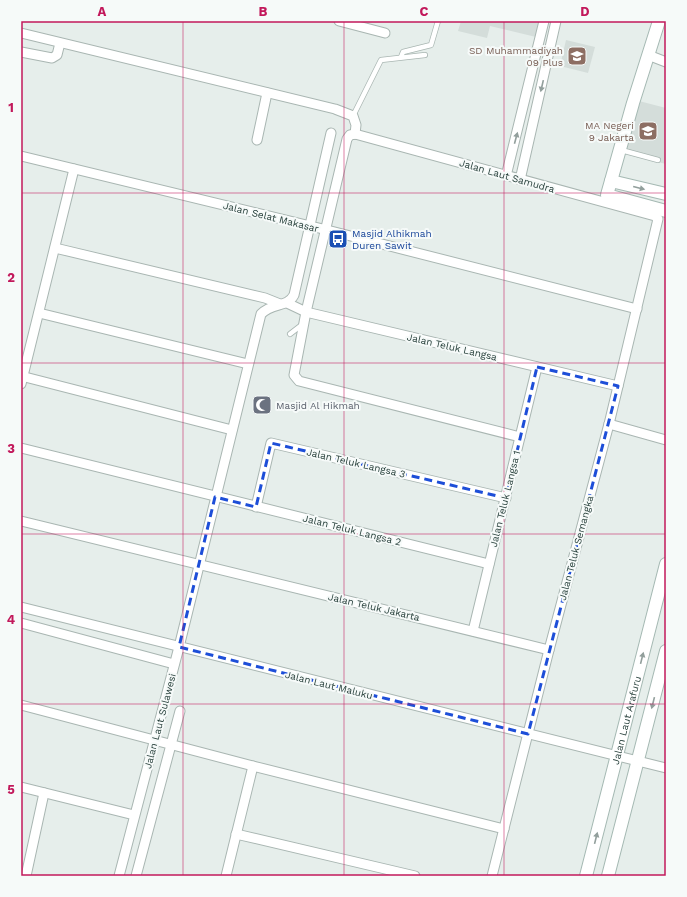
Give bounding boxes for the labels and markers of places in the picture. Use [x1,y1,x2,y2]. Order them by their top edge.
place label: SD Muhammadiyah 09 Plus [469,45,563,68]
school or university icon: SD Muhammadiyah 09 Plus [566,45,588,67]
place label: MA Negeri 9 Jakarta [585,120,634,143]
school or university icon: MA Negeri 9 Jakarta [637,120,659,142]
bus stop icon: Masjid Alhikmah Duren Sawit [327,228,349,250]
place label: Masjid Alhikmah Duren Sawit [352,228,432,251]
mosque icon: Masjid Al Hikmah [251,394,273,416]
place label: Masjid Al Hikmah [276,400,360,411]

